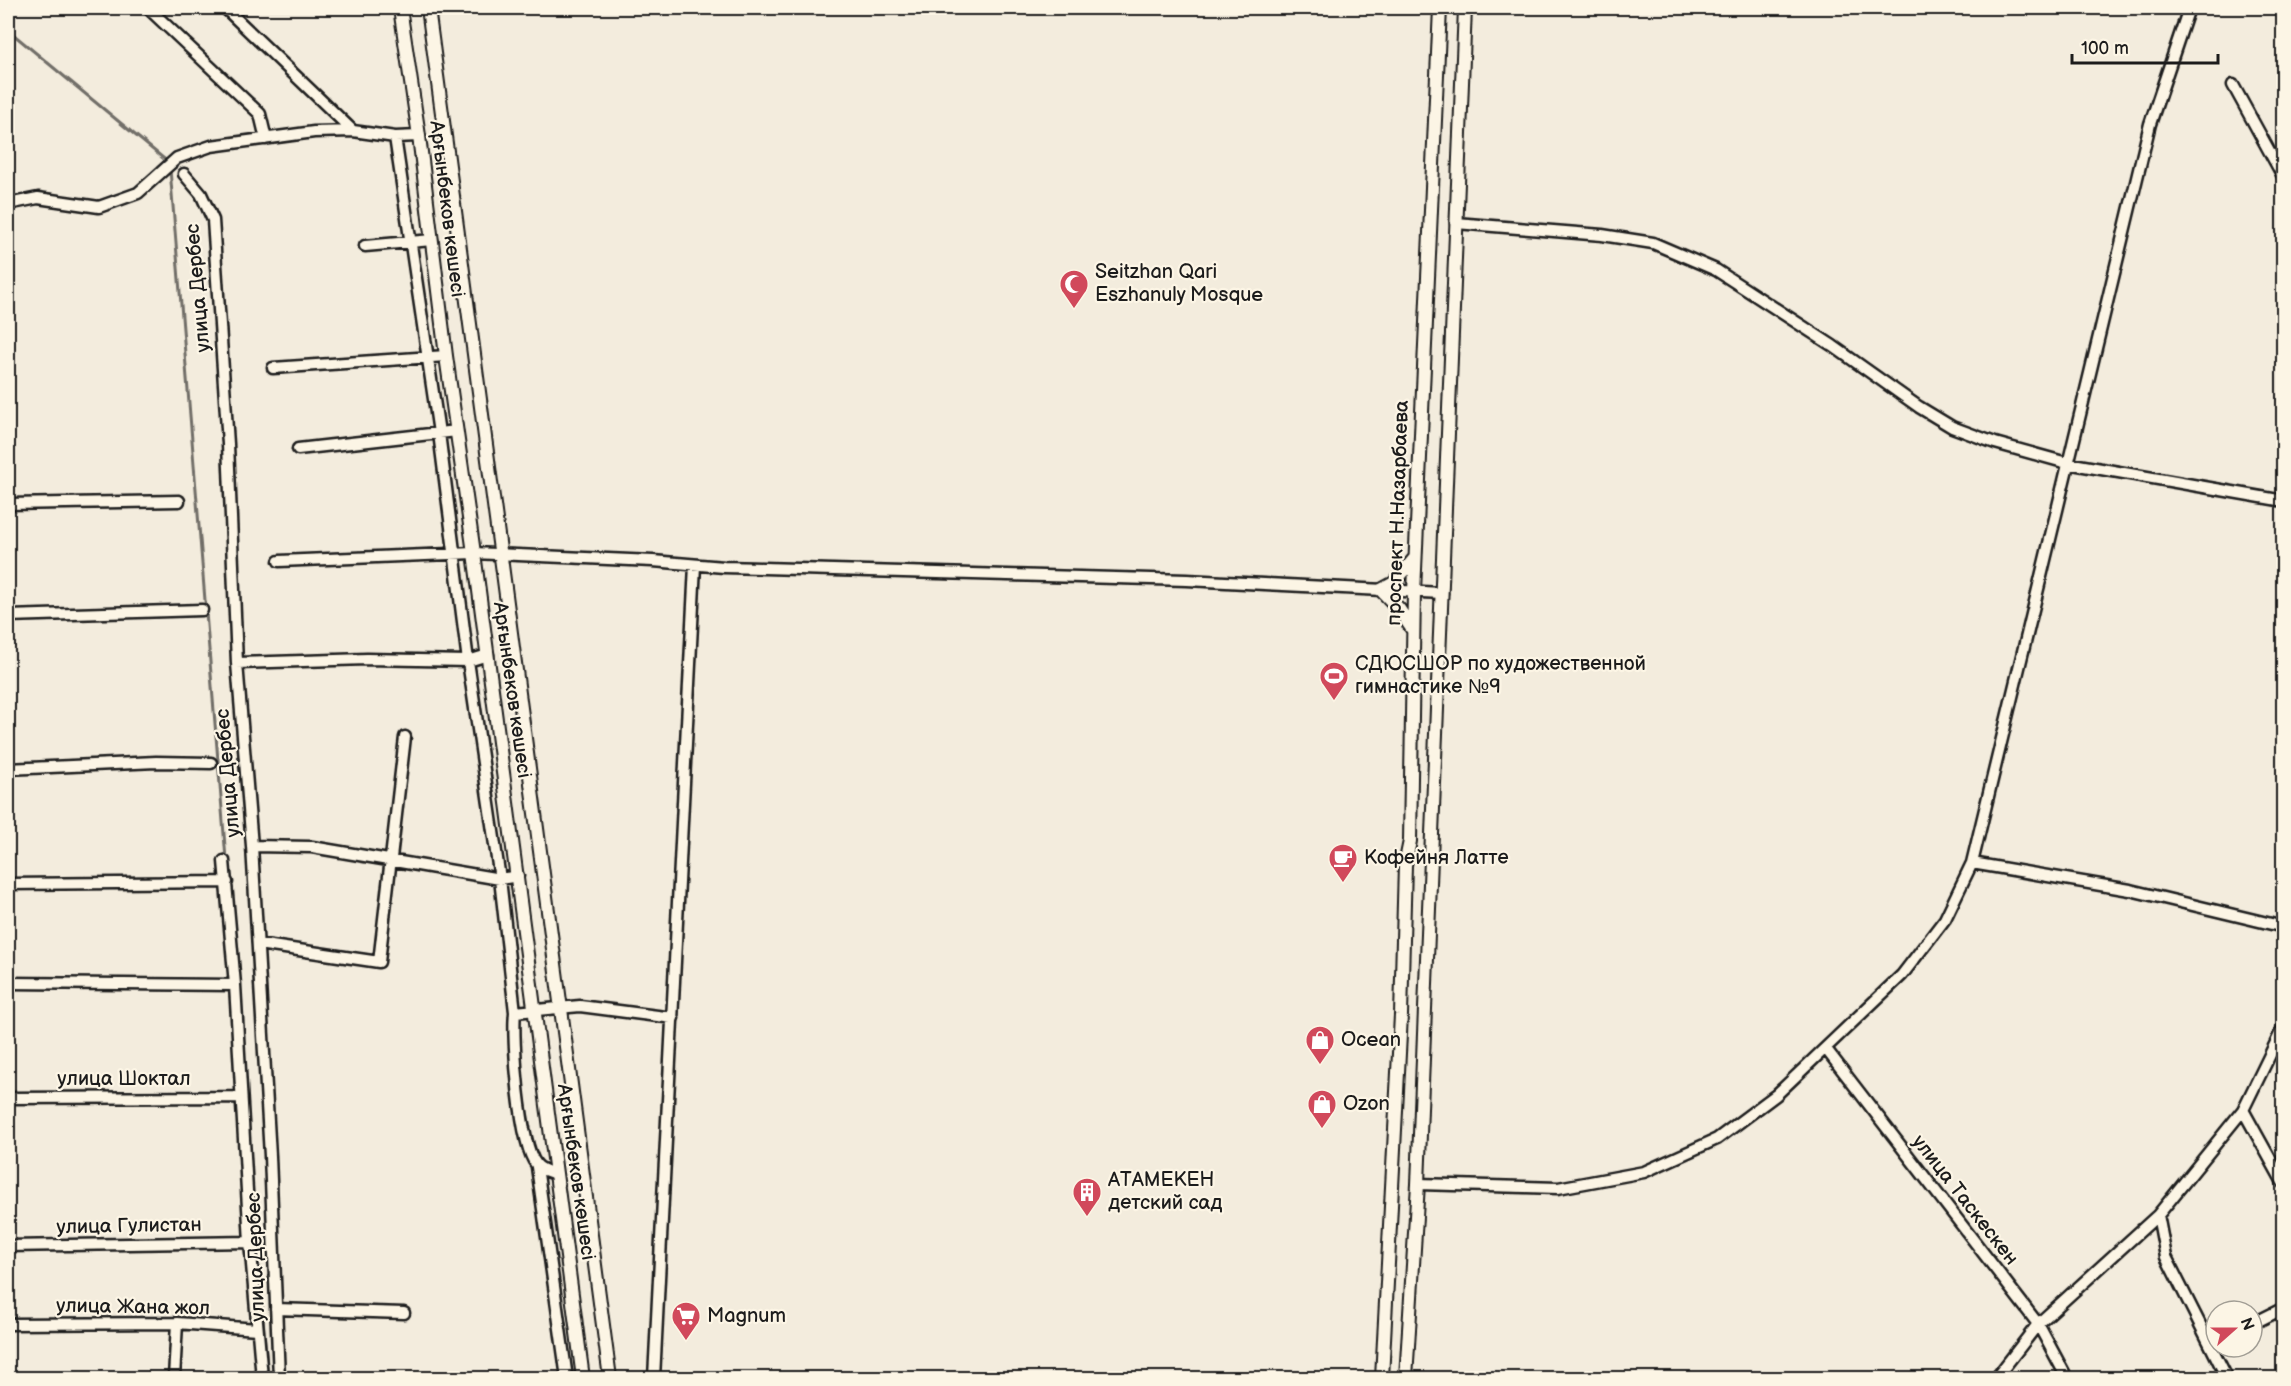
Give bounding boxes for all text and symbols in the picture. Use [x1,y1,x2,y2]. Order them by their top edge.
scale bar [2072,27,2218,65]
text: 100 m [2081,38,2129,59]
street label: Арғынбеков көшесі [424,118,470,299]
street label: улица Дербес [180,222,216,353]
place label: Seitzhan Qari Eszhanuly Mosque [1095,260,1263,307]
mosque icon: Seitzhan Qari Eszhanuly Mosque [1058,268,1090,310]
street label: проспект Н.Назарбаева [1382,400,1414,626]
street label: Арғынбеков көшесі [488,599,536,780]
place label: СДЮСШОР по художественной гимнастике №9 [1355,652,1646,699]
sports icon: СДЮСШОР по художественной гимнастике №9 [1318,660,1350,702]
street label: улица Дербес [210,707,246,838]
cafe icon: Кофейня Латте [1327,842,1359,884]
place label: Кофейня Латте [1364,846,1509,870]
shop icon: Ocean [1304,1024,1336,1066]
place label: Ocean [1341,1028,1401,1052]
street label: улица Шоктал [57,1067,191,1091]
street label: Арғынбеков көшесі [552,1081,600,1262]
shop icon: Ozon [1306,1088,1338,1130]
place label: Ozon [1343,1092,1390,1116]
street label: улица Таскескен [1907,1130,2023,1270]
place label: АТАМЕКЕН детский сад [1107,1168,1222,1215]
building icon: АТАМЕКЕН детский сад [1071,1176,1103,1218]
street label: улица Дербес [242,1192,270,1322]
street label: улица Гулистан [56,1213,202,1239]
street label: улица Жана жол [56,1294,210,1320]
north arrow [2204,1299,2264,1359]
supermarket icon: Magnum [670,1300,702,1342]
place label: Magnum [707,1304,786,1328]
text: N [2236,1315,2258,1333]

